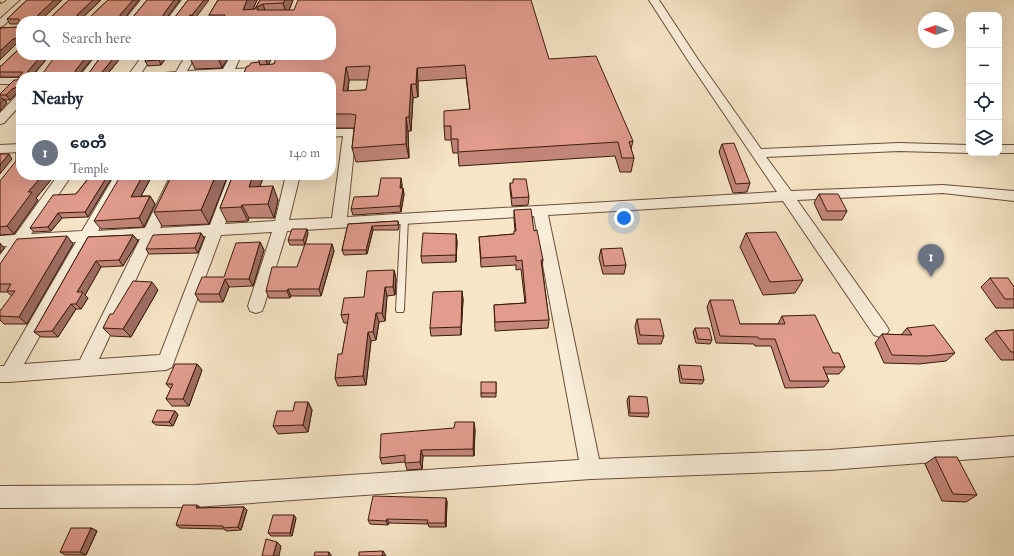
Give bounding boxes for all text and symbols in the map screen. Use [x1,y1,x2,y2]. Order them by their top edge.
north arrow [918,12,954,48]
map controls [966,12,1002,156]
button: + [966,12,1002,48]
search box [16,16,336,60]
icon: search [30,27,52,49]
text: Search here [62,29,131,48]
button: − [966,48,1002,84]
button: locate [966,84,1002,120]
text: Nearby [32,88,83,109]
button: layers [966,120,1002,156]
text: စေတီ [70,134,107,153]
text: 1 [43,145,47,161]
text: 140 m [289,145,320,161]
text: Temple [70,161,109,177]
your location [614,208,634,228]
pin: 1 [918,244,944,277]

